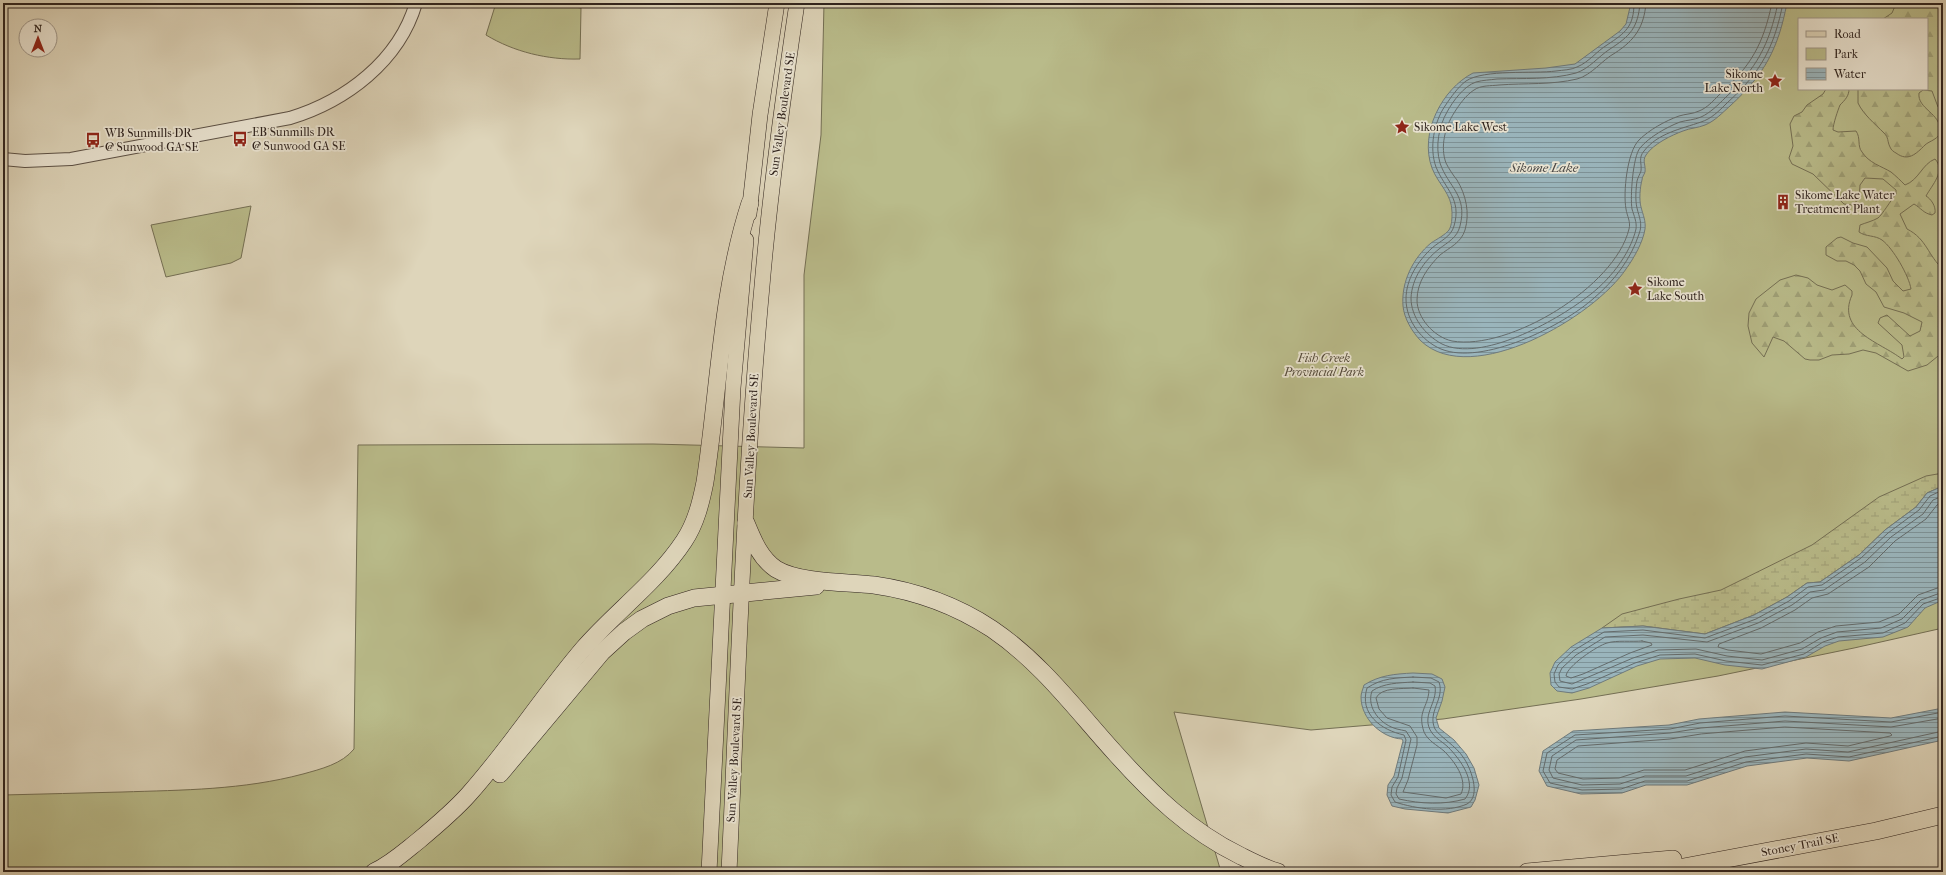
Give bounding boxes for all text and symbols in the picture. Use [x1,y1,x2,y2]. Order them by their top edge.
north arrow [18,18,58,58]
legend [1798,18,1928,90]
text: N [34,22,43,35]
text: Road [1834,27,1861,41]
text: Park [1834,47,1859,61]
street label: Sun Valley Boulevard SE [766,51,798,177]
place label: Sikome Lake North [1705,67,1763,95]
text: Water [1833,67,1867,81]
place icon: Sikome Lake North [1766,72,1784,90]
place icon: Sikome Lake West [1393,118,1411,136]
place label: Sikome Lake West [1414,120,1508,134]
place label: EB Sunmills DR @ Sunwood GA SE [252,125,346,153]
place label: WB Sunmills DR @ Sunwood GA SE [104,126,199,154]
bus stop icon: EB Sunmills DR @ Sunwood GA SE [231,130,249,148]
bus stop icon: WB Sunmills DR @ Sunwood GA SE [84,131,102,149]
water label: Sikome Lake [1509,160,1579,175]
place label: Sikome Lake Water Treatment Plant [1795,188,1895,216]
building icon: Sikome Lake Water Treatment Plant [1774,193,1792,211]
place label: Sikome Lake South [1647,275,1705,303]
place icon: Sikome Lake South [1626,280,1644,298]
park label: Fish Creek Provincial Park [1283,351,1364,379]
street label: Sun Valley Boulevard SE [741,373,761,499]
street label: Sun Valley Boulevard SE [724,697,744,823]
street label: Stoney Trail SE [1760,831,1840,859]

